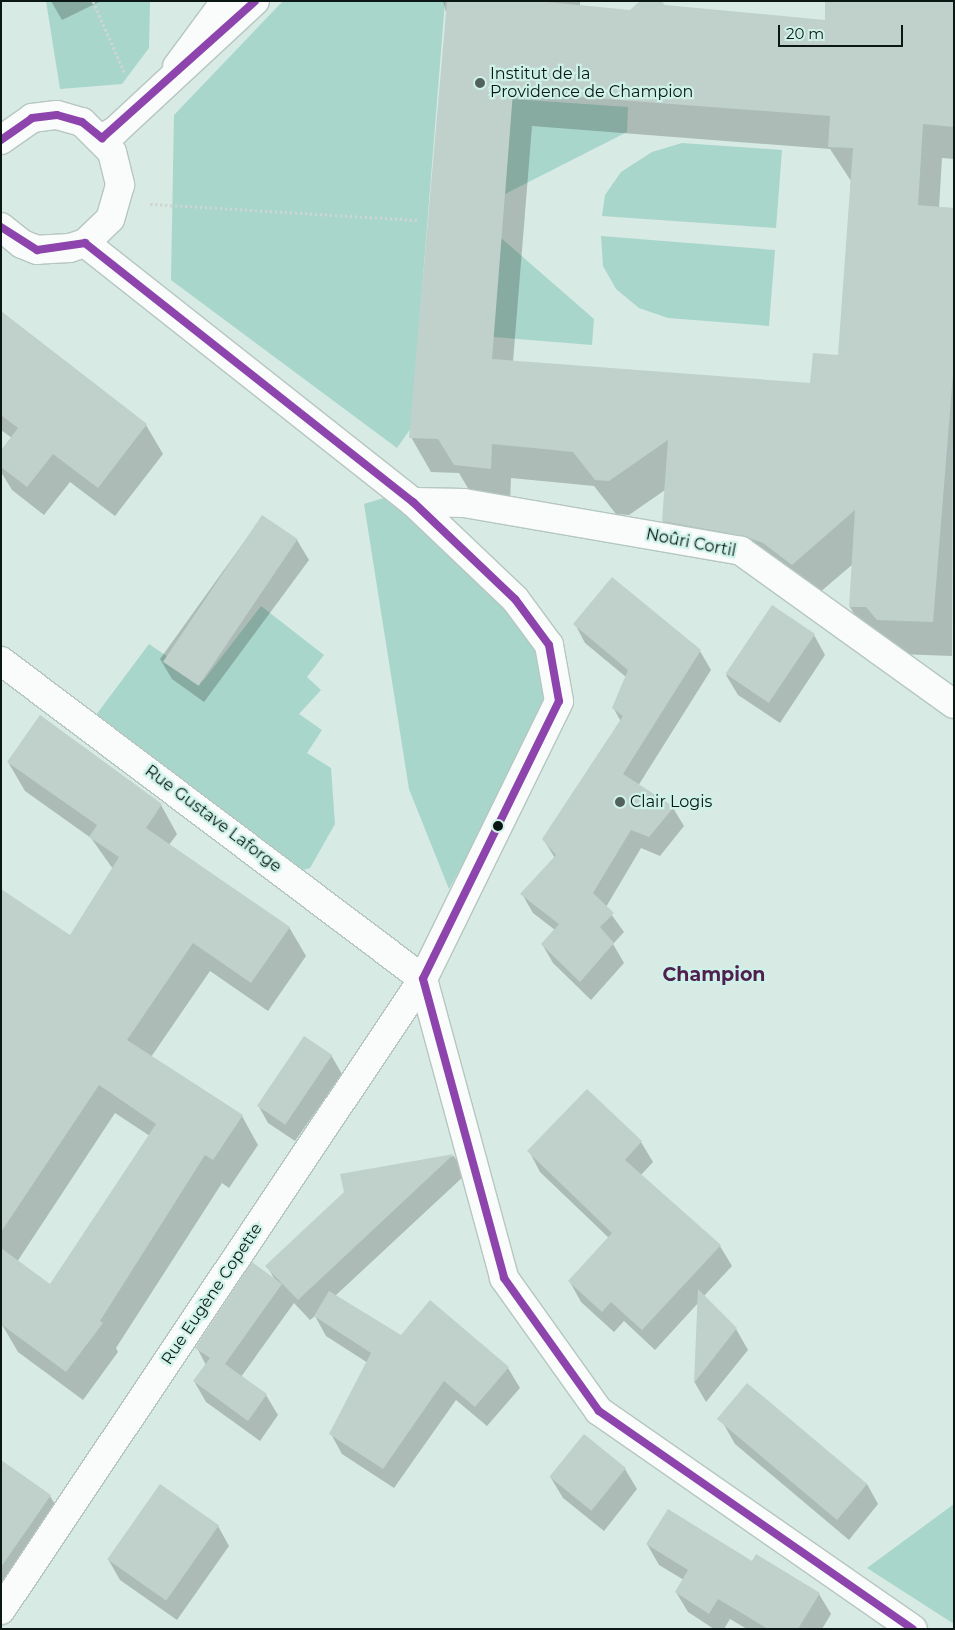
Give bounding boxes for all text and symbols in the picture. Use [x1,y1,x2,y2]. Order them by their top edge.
scale bar [780,15,905,47]
text: 20 m [786,24,824,43]
place label: Institut de la Providence de Champion [490,64,693,102]
marker: Institut de la Providence de Champion [474,77,486,89]
street label: Noûri Cortil [644,525,738,561]
street label: Rue Gustave Laforge [141,761,285,877]
place label: Clair Logis [630,792,712,812]
marker: Clair Logis [614,796,626,808]
unlabelled marker [493,821,503,831]
district label: Champion [663,964,765,986]
street label: Rue Eugène Copette [157,1220,267,1368]

